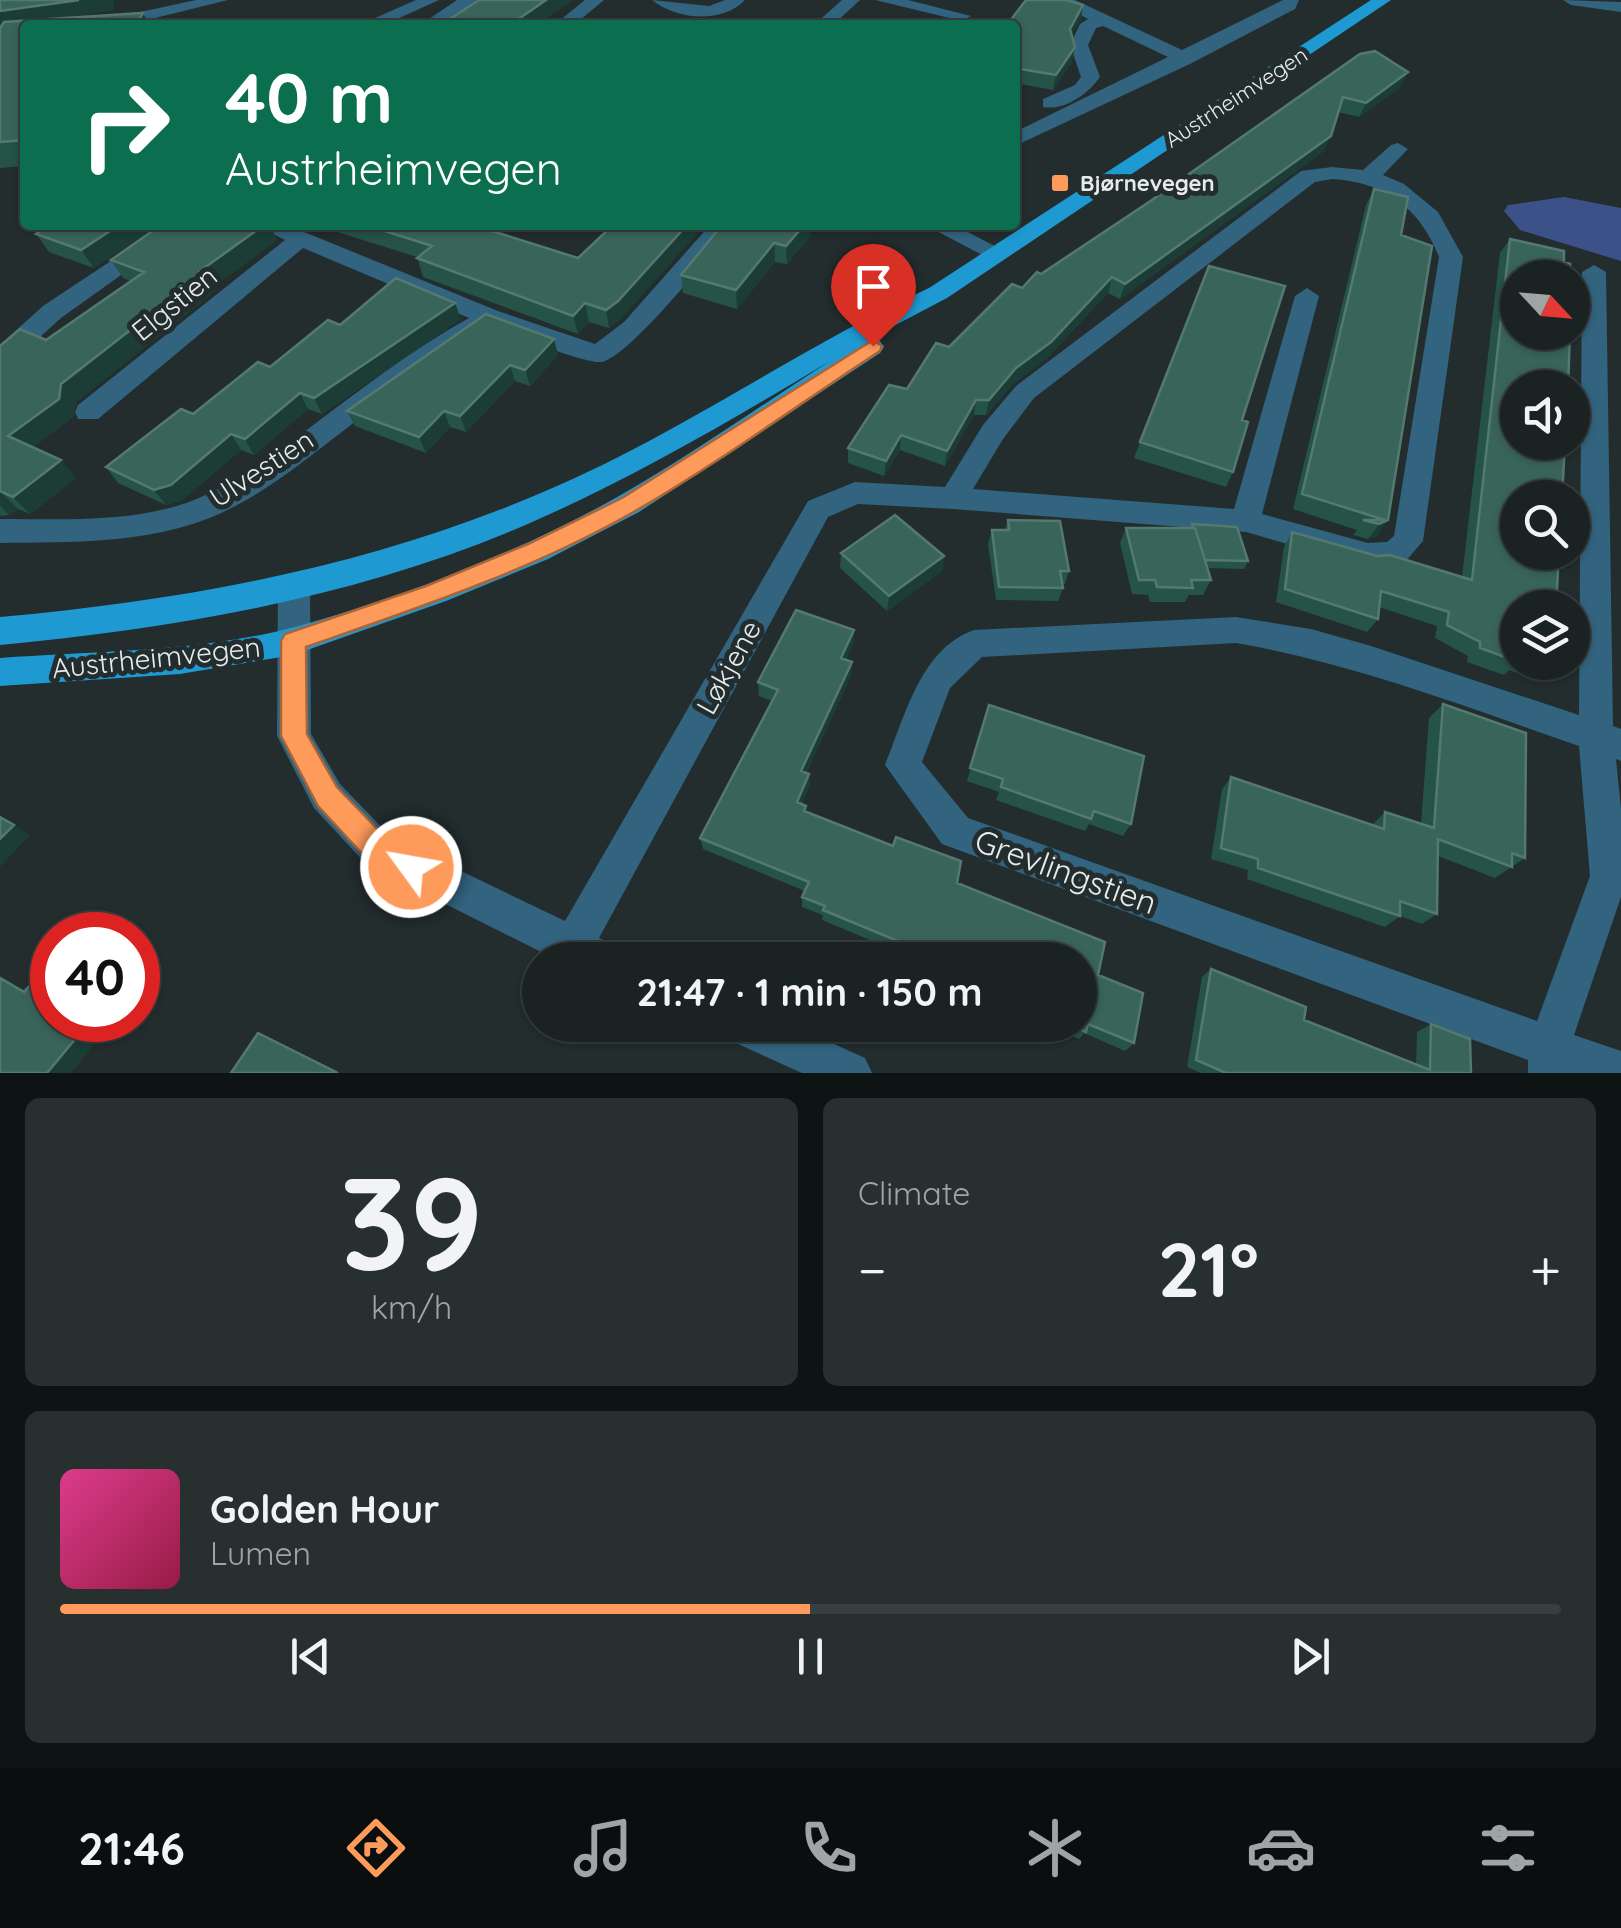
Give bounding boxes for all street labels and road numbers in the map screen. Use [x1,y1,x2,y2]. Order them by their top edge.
street label: Austrheimvegen [1159,40,1313,154]
street label: Elgstien [124,258,224,348]
street label: Ulvestien [202,422,320,514]
street label: Løkjene [688,614,768,720]
street label: Austrheimvegen [50,629,262,685]
street label: Grevlingstien [970,820,1162,922]

